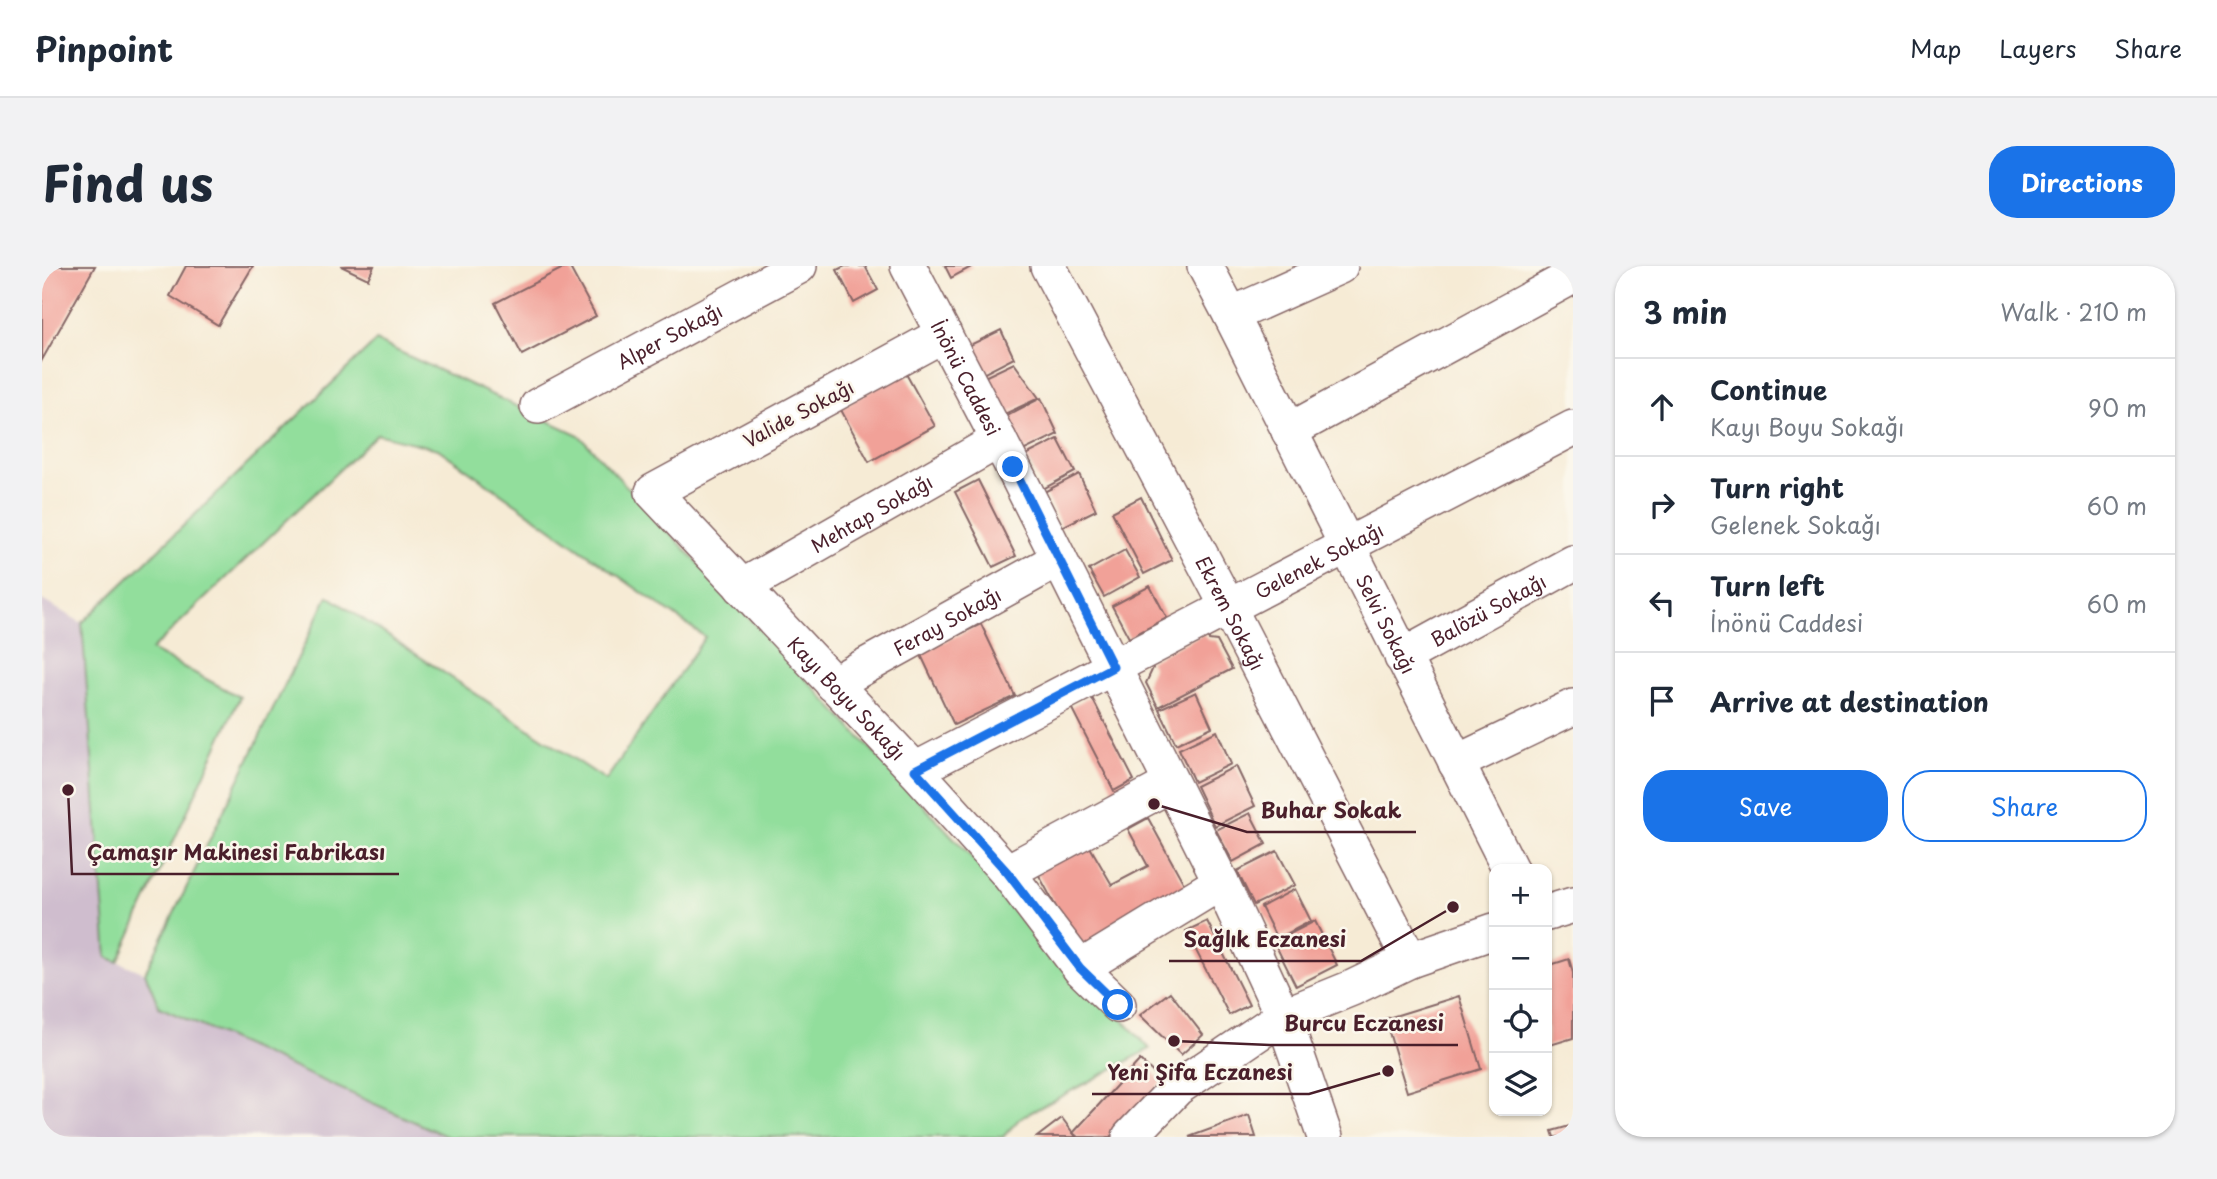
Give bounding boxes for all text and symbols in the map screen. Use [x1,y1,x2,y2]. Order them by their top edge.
text: Pinpoint [35,23,173,73]
text: Map [1910,30,1961,66]
text: Layers [1999,30,2076,66]
text: Share [2114,30,2182,66]
text: Find us [42,145,213,219]
button: Directions [1989,146,2175,218]
text: 3 min [1643,289,1728,334]
text: Walk · 210 m [2000,294,2147,329]
street label: Alper Sokağı [612,296,727,375]
street label: İnönü Caddesi [925,315,1008,440]
text: Continue [1710,370,1827,409]
street label: Valide Sokağı [738,372,858,454]
icon: ahead [1643,388,1681,426]
text: 90 m [2088,390,2147,425]
text: Kayı Boyu Sokağı [1710,409,1904,444]
route end [997,451,1028,482]
street label: Mehtap Sokağı [805,467,937,559]
text: Turn right [1710,468,1844,507]
icon: right [1643,486,1681,524]
text: 60 m [2087,488,2147,523]
text: Gelenek Sokağı [1710,507,1881,542]
street label: Gelenek Sokağı [1250,515,1388,605]
street label: Ekrem Sokağı [1189,551,1272,675]
text: Turn left [1710,566,1825,605]
street label: Balözü Sokağı [1425,567,1551,653]
street label: Selvi Sokağı [1350,569,1423,678]
street label: Feray Sokağı [888,580,1006,662]
icon: left [1643,584,1681,622]
text: 60 m [2087,586,2147,621]
text: İnönü Caddesi [1710,605,1863,640]
street label: Kayı Boyu Sokağı [782,630,912,766]
icon: arrive [1643,682,1681,720]
text: Arrive at destination [1710,682,1989,721]
button: Save [1643,770,1888,842]
button: Share [1902,770,2147,842]
callout: Buhar Sokak [1247,790,1416,832]
text: Buhar Sokak [1261,793,1402,825]
callout: Çamaşır Makinesi Fabrikası [72,832,399,874]
text: Çamaşır Makinesi Fabrikası [87,835,385,867]
map controls [1489,864,1552,1116]
button: + [1489,864,1552,927]
callout: Sağlık Eczanesi [1169,919,1361,961]
text: Sağlık Eczanesi [1184,922,1346,954]
button: − [1489,927,1552,990]
route start [1102,989,1133,1020]
button: locate [1489,990,1552,1053]
callout: Burcu Eczanesi [1270,1003,1458,1045]
text: Burcu Eczanesi [1284,1006,1444,1038]
callout: Yeni Şifa Eczanesi [1092,1052,1309,1094]
button: layers [1489,1053,1552,1116]
text: Yeni Şifa Eczanesi [1107,1055,1293,1087]

